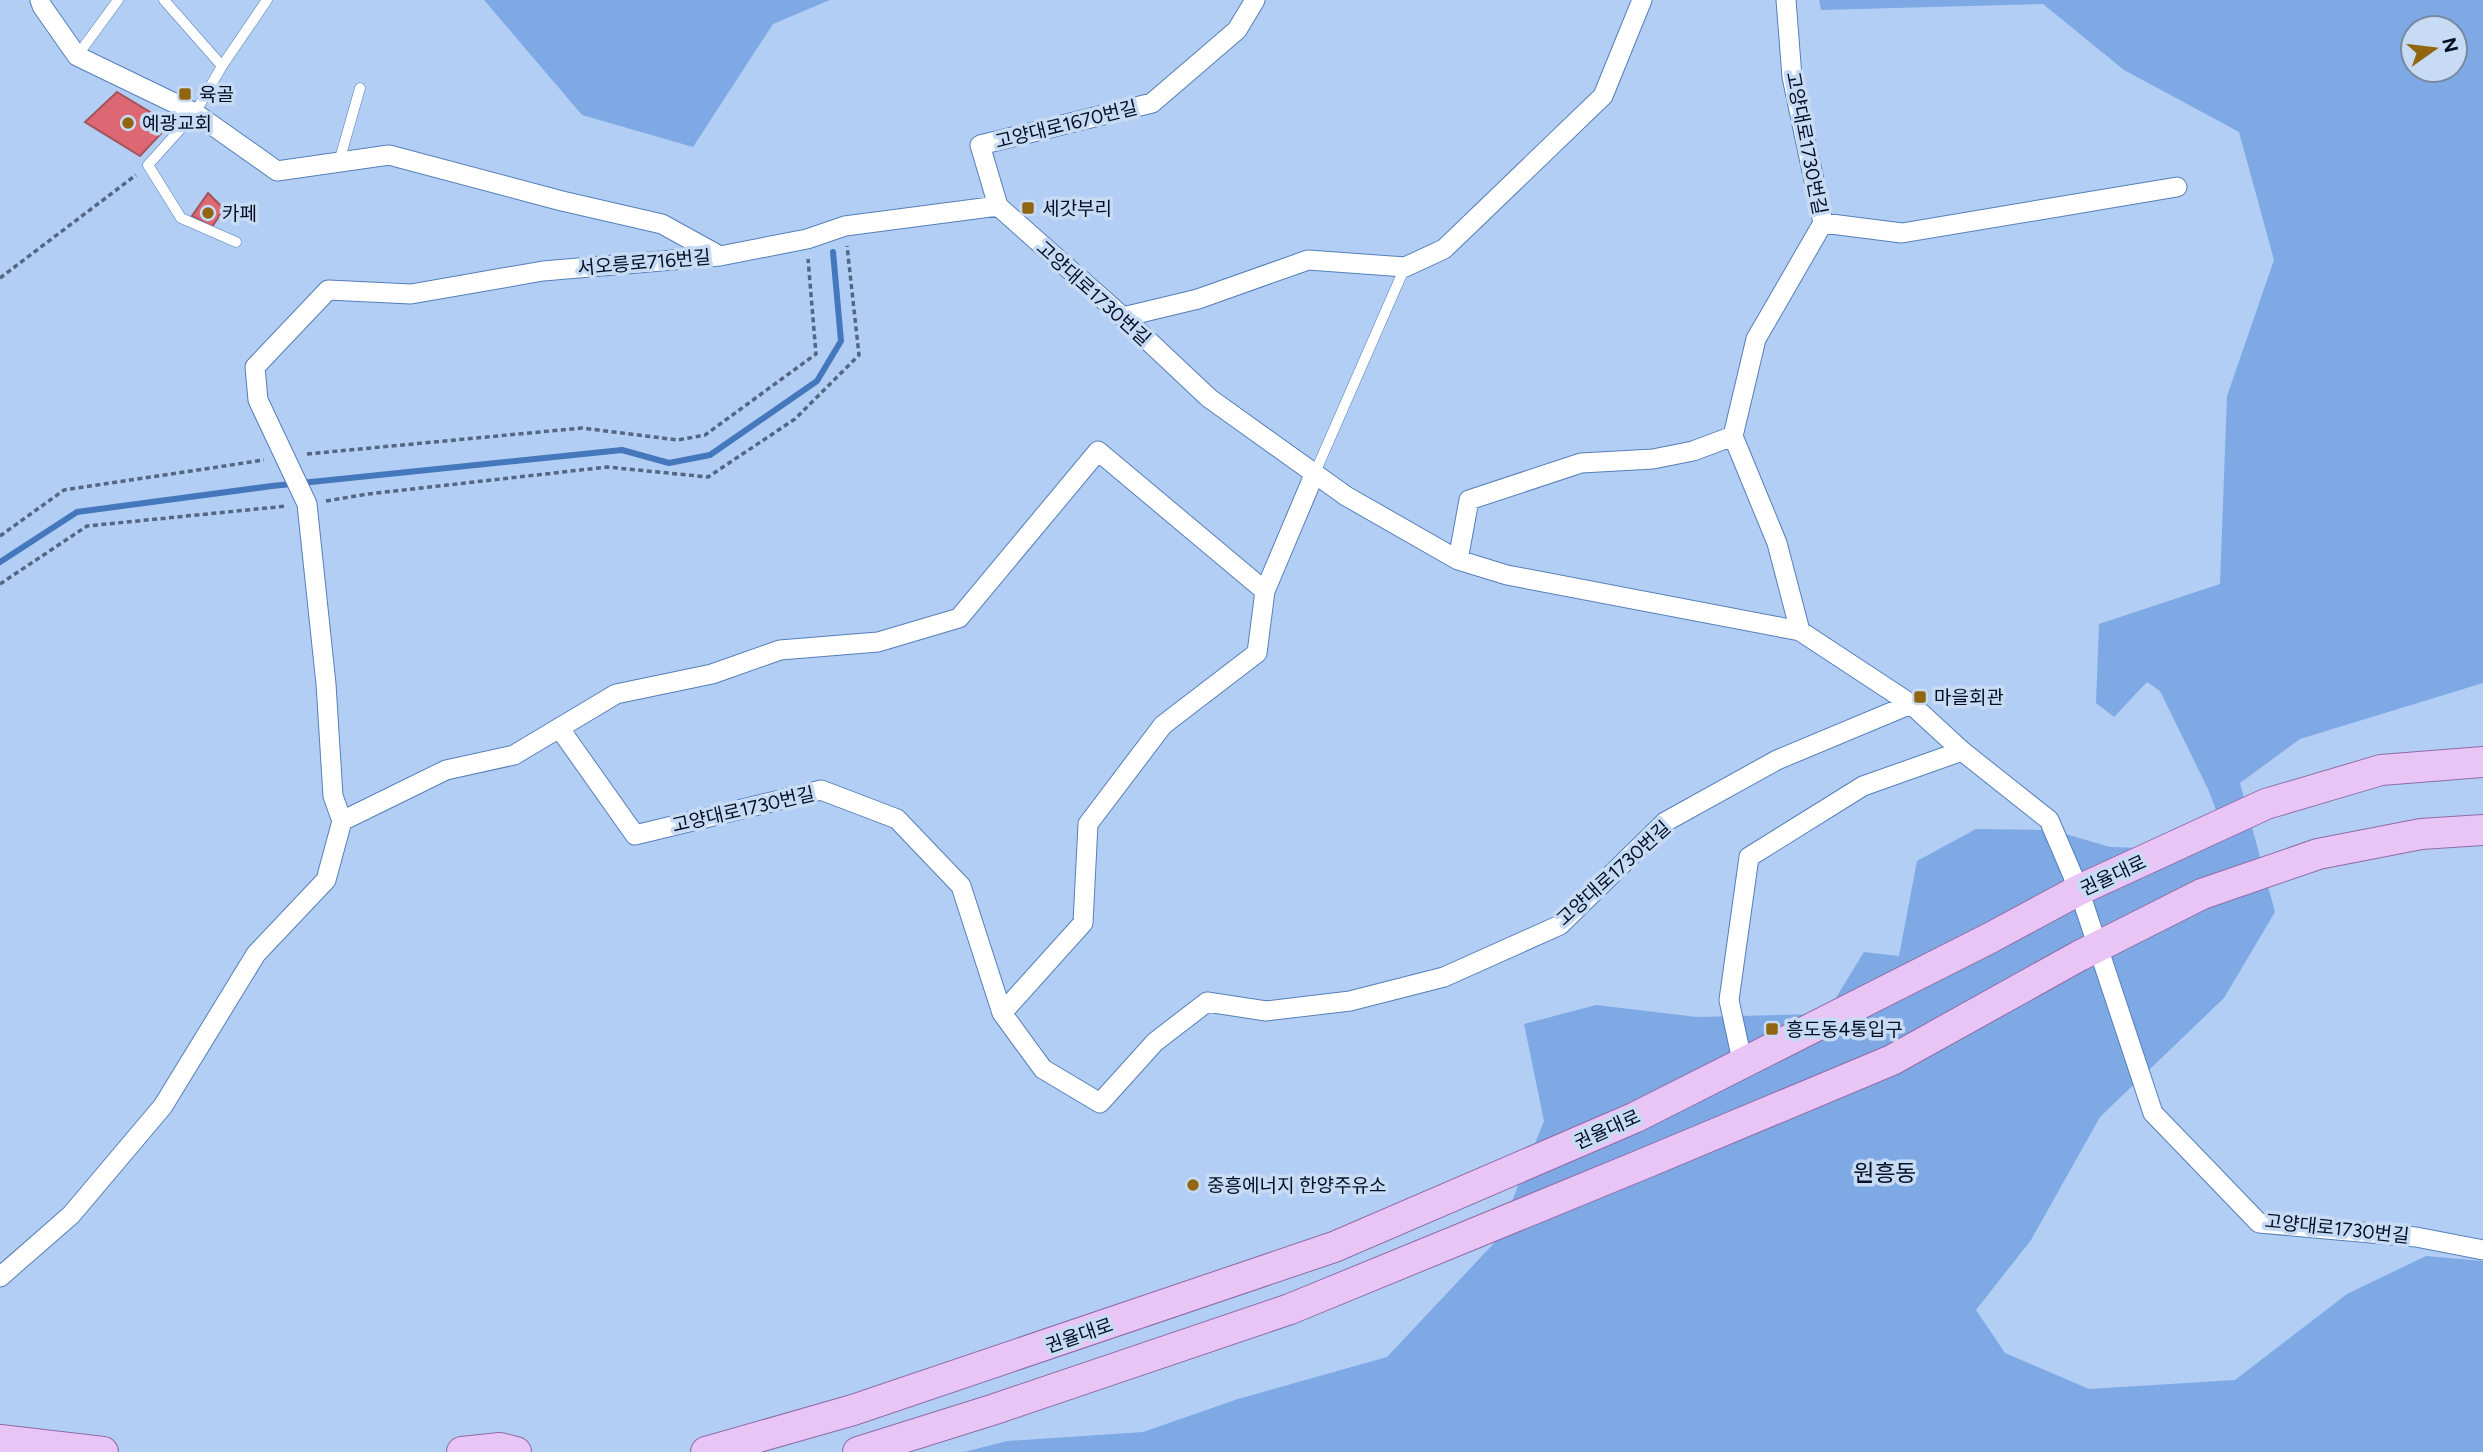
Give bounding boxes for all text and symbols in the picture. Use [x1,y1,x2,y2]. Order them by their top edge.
north arrow [2399,14,2469,84]
text: N [2437,35,2463,55]
street label: 고양대로1730번길 [1781,70,1832,217]
place label: 육골 [199,83,234,106]
marker: 육골 [177,86,193,102]
street label: 고양대로1670번길 [993,96,1140,153]
place label: 예광교회 [142,112,212,135]
marker: 예광교회 [120,115,136,131]
place label: 세갓부리 [1042,197,1112,220]
marker: 세갓부리 [1020,200,1036,216]
place label: 카페 [222,202,257,225]
marker: 카페 [200,205,216,221]
street label: 고양대로1730번길 [1032,236,1155,351]
street label: 서오릉로716번길 [576,245,712,280]
place label: 마을회관 [1934,686,2004,709]
marker: 마을회관 [1912,689,1928,705]
street label: 고양대로1730번길 [670,782,817,837]
street label: 고양대로1730번길 [1552,816,1675,931]
street label: 권율대로 [2077,850,2150,901]
place label: 흥도동4통입구 [1786,1018,1903,1041]
marker: 흥도동4통입구 [1764,1021,1780,1037]
street label: 권율대로 [1571,1105,1644,1154]
district label: 원흥동 [1853,1159,1917,1187]
place label: 중흥에너지 한양주유소 [1207,1174,1387,1197]
marker: 중흥에너지 한양주유소 [1185,1177,1201,1193]
street label: 고양대로1730번길 [2263,1209,2410,1248]
street label: 권율대로 [1042,1313,1116,1358]

